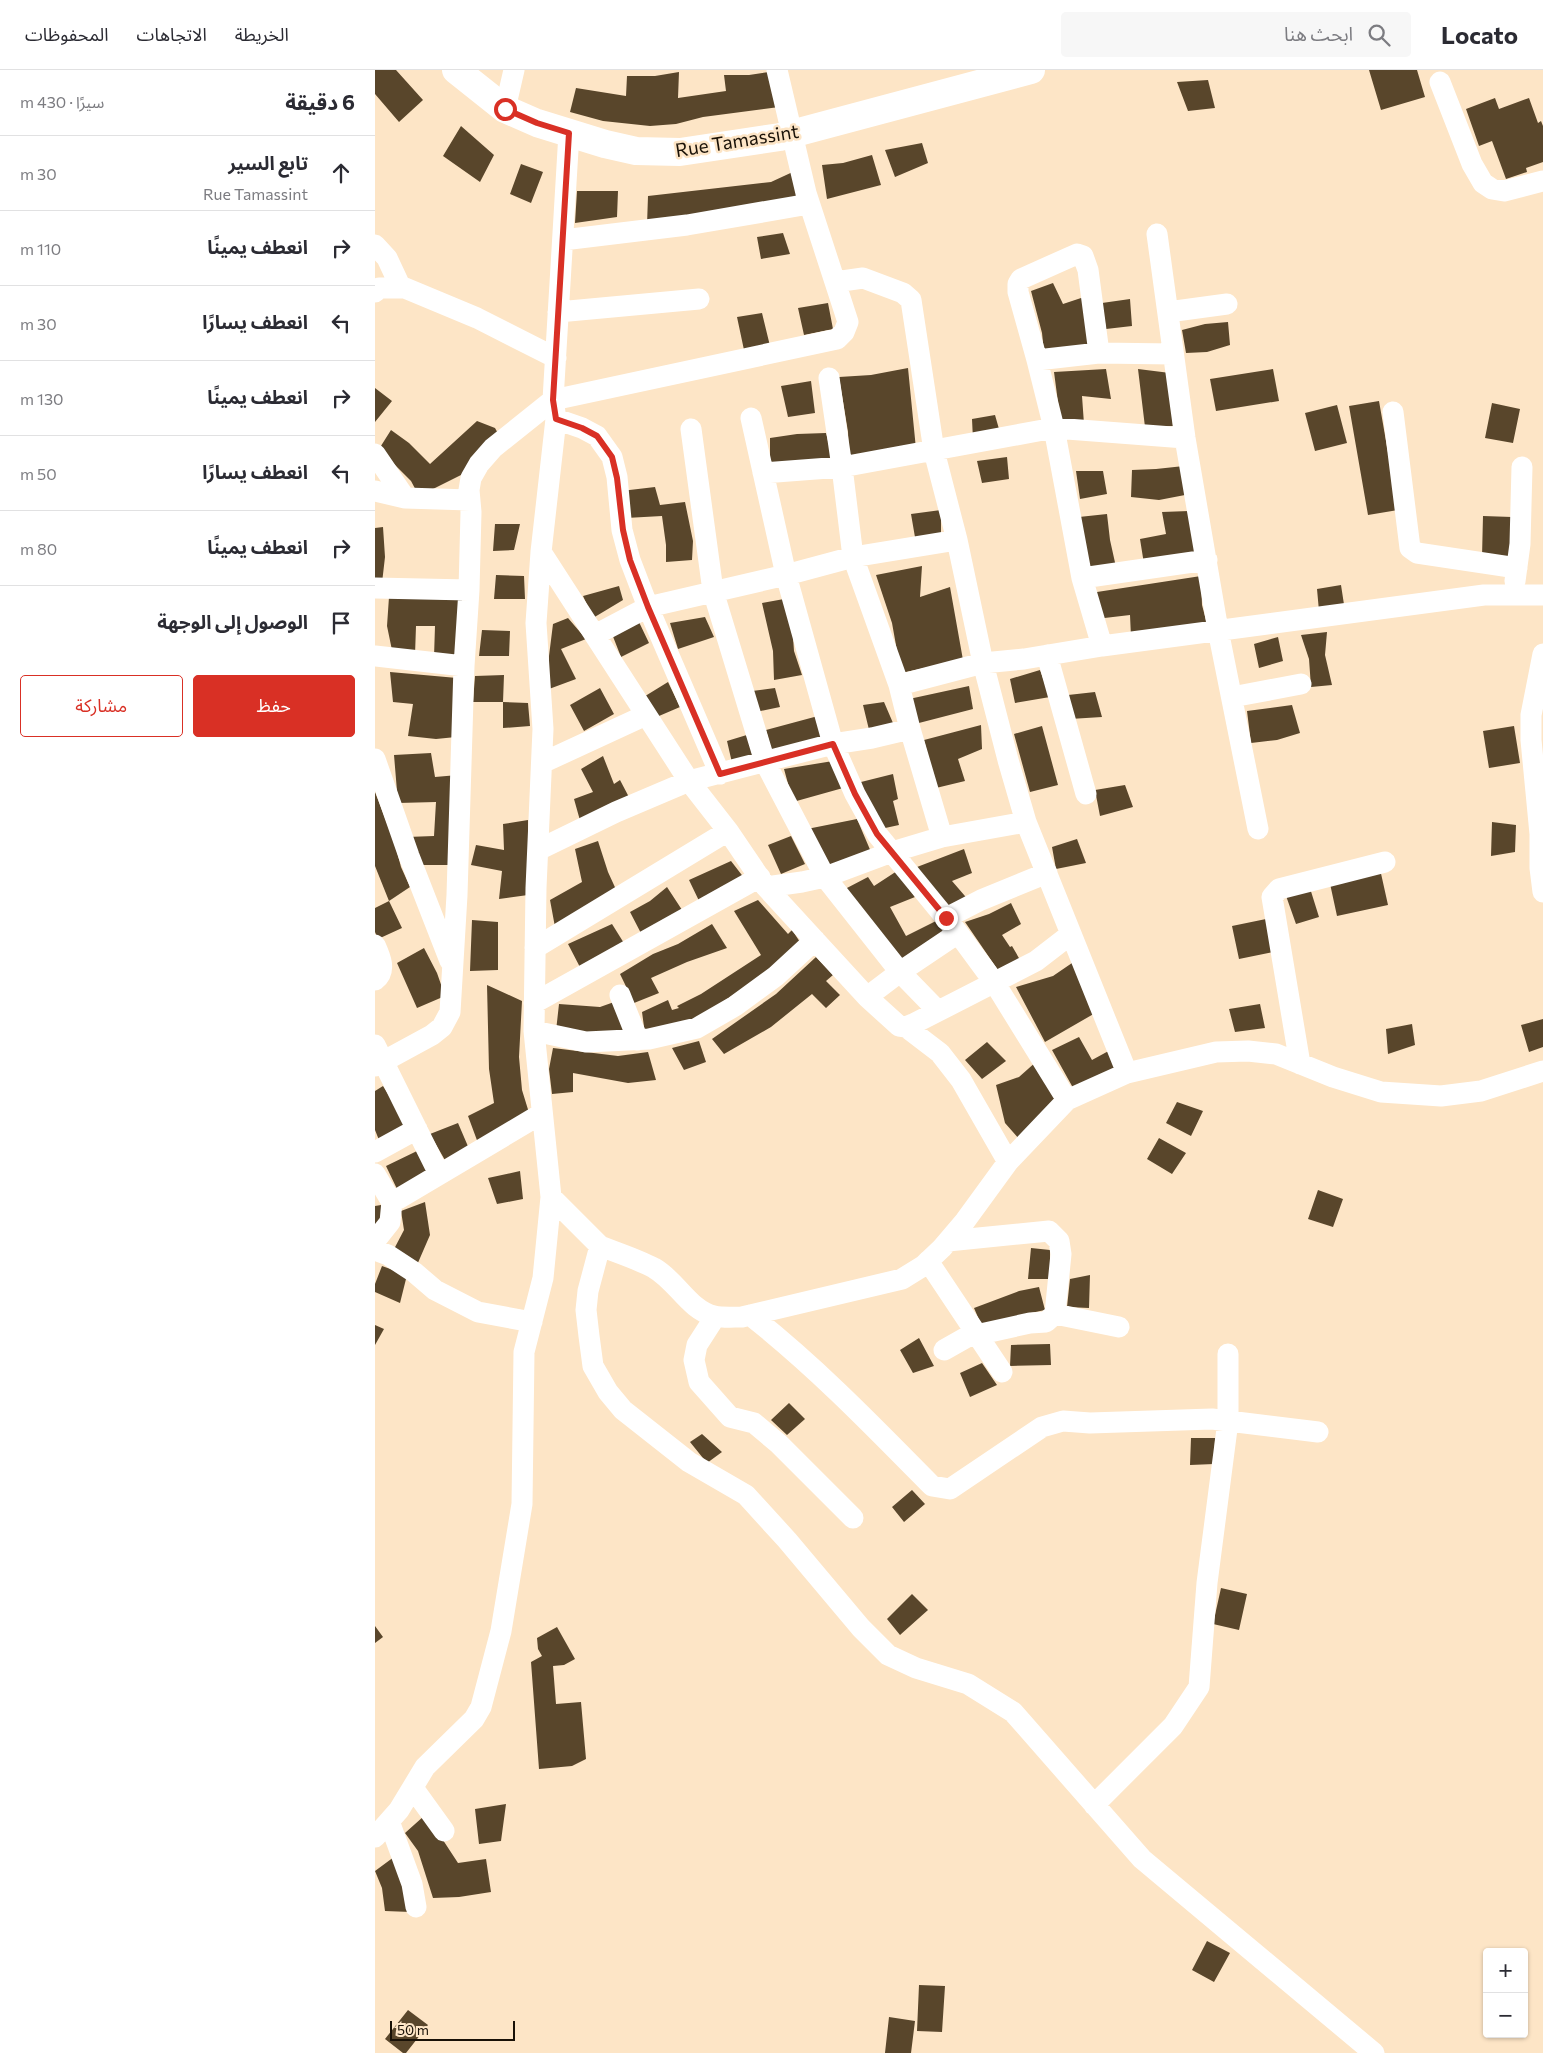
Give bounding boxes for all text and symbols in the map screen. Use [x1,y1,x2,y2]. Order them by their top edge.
search box [1061,12,1411,57]
text: Locato [1441,20,1518,49]
icon: search [1365,21,1393,49]
text: ابحث هنا [1284,22,1353,45]
text: المحفوظات [25,23,109,45]
text: الاتجاهات [137,23,207,45]
text: الخريطة [235,23,289,45]
text: 6 دقيقة [285,89,355,114]
text: سيرًا · 430 m [20,92,104,111]
route start [494,98,517,121]
street label: Rue Tamassint [674,119,801,161]
text: تابع السير [228,151,308,174]
icon: ahead [327,159,355,187]
text: 30 m [20,164,57,183]
text: Rue Tamassint [203,184,308,203]
icon: right [327,234,355,262]
text: انعطف يمينًا [207,235,308,258]
text: 110 m [20,239,61,258]
icon: left [327,309,355,337]
text: انعطف يسارًا [202,310,308,333]
text: 30 m [20,314,57,333]
icon: right [327,384,355,412]
text: انعطف يمينًا [207,385,308,408]
text: 130 m [20,389,63,408]
icon: left [327,459,355,487]
text: انعطف يسارًا [202,460,308,483]
text: 50 m [20,464,57,483]
icon: right [327,534,355,562]
text: انعطف يمينًا [207,535,308,558]
text: 80 m [20,539,57,558]
icon: arrive [327,609,355,637]
text: الوصول إلى الوجهة [157,610,308,633]
button: مشاركة [20,675,183,737]
button: حفظ [193,675,355,737]
route end [935,907,958,930]
map controls [1483,1948,1528,2038]
button: + [1483,1948,1528,1993]
button: − [1483,1993,1528,2038]
scale bar [390,2018,515,2041]
text: 50 m [397,2021,429,2038]

